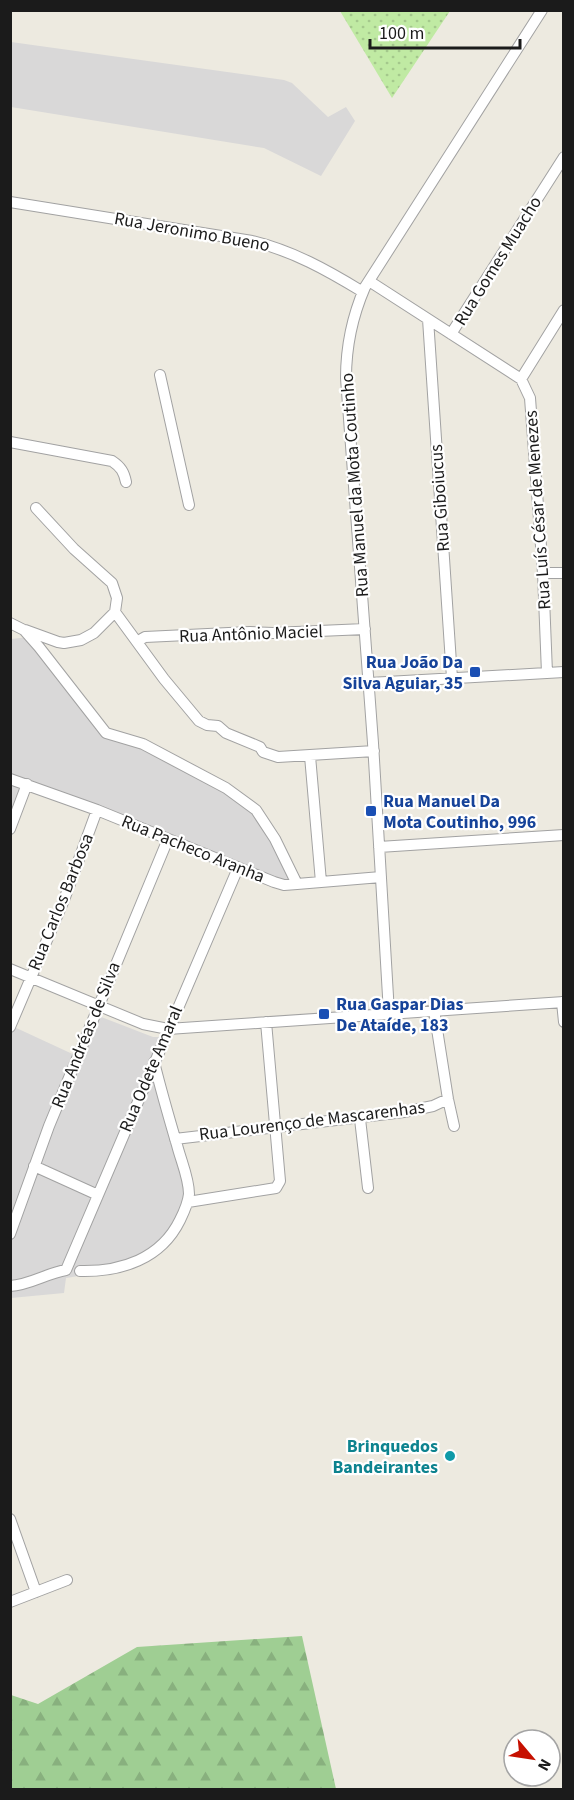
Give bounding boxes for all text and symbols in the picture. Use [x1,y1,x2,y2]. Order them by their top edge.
scale bar [370,12,520,50]
text: 100 m [379,21,424,46]
street label: Rua Gomes Muacho [448,192,548,330]
street label: Rua Jeronimo Bueno [112,206,272,258]
street label: Rua Manuel da Mota Coutinho [335,372,375,598]
street label: Rua Luís César de Menezes [519,410,557,610]
street label: Rua Giboiucus [424,443,456,553]
street label: Rua Antônio Maciel [179,619,323,649]
place label: Rua João Da Silva Aguiar, 35 [343,650,463,696]
marker: Rua João Da Silva Aguiar, 35 [468,665,482,679]
place label: Rua Manuel Da Mota Coutinho, 996 [383,789,536,835]
marker: Rua Manuel Da Mota Coutinho, 996 [364,804,378,818]
street label: Rua Pacheco Aranha [118,809,268,889]
street label: Rua Carlos Barbosa [22,830,100,974]
street label: Rua Andréas de Silva [45,958,127,1112]
place label: Rua Gaspar Dias De Ataíde, 183 [336,992,464,1038]
street label: Rua Odete Amaral [113,1002,189,1136]
marker: Rua Gaspar Dias De Ataíde, 183 [317,1007,331,1021]
street label: Rua Lourenço de Mascarenhas [198,1095,426,1147]
place label: Brinquedos Bandeirantes [332,1434,438,1480]
marker: Brinquedos Bandeirantes [443,1449,457,1463]
north arrow [502,1728,562,1788]
text: N [532,1755,556,1775]

